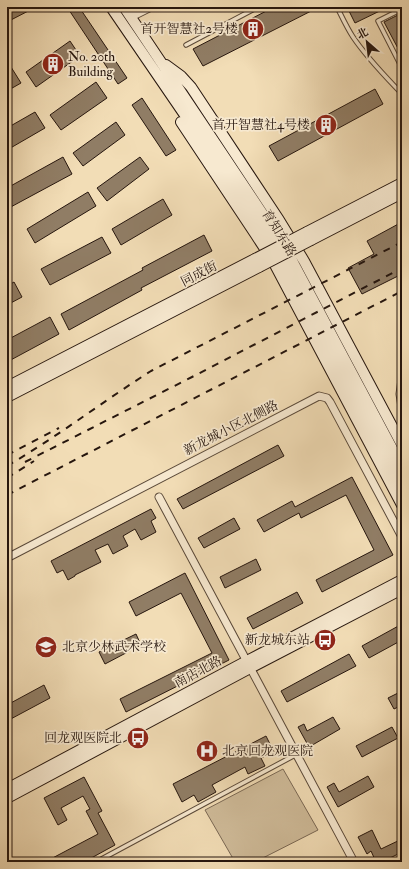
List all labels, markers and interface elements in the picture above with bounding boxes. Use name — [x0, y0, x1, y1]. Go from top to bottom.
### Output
building icon: 首开智慧社2号楼 — [240, 16, 266, 42]
place label: 首开智慧社2号楼 — [140, 21, 238, 37]
north arrow — [347, 22, 387, 62]
text: 北 — [355, 25, 370, 42]
place label: No. 20th Building — [68, 49, 115, 80]
building icon: No. 20th Building — [40, 51, 66, 77]
building icon: 首开智慧社4号楼 — [313, 112, 339, 138]
place label: 首开智慧社4号楼 — [212, 117, 310, 133]
street label: 育知东路 — [258, 207, 300, 259]
street label: 同成街 — [178, 258, 220, 290]
street label: 新龙城小区北侧路 — [181, 397, 281, 459]
bus stop icon: 新龙城东站 — [312, 627, 338, 653]
place label: 新龙城东站 — [245, 632, 310, 648]
school or university icon: 北京少林武术学校 — [33, 634, 59, 660]
place label: 北京少林武术学校 — [62, 639, 166, 655]
street label: 南店北路 — [171, 653, 225, 691]
bus stop icon: 回龙观医院北 — [125, 725, 151, 751]
place label: 回龙观医院北 — [44, 730, 122, 746]
hospital icon: 北京回龙观医院 — [194, 738, 220, 764]
place label: 北京回龙观医院 — [222, 743, 313, 759]

